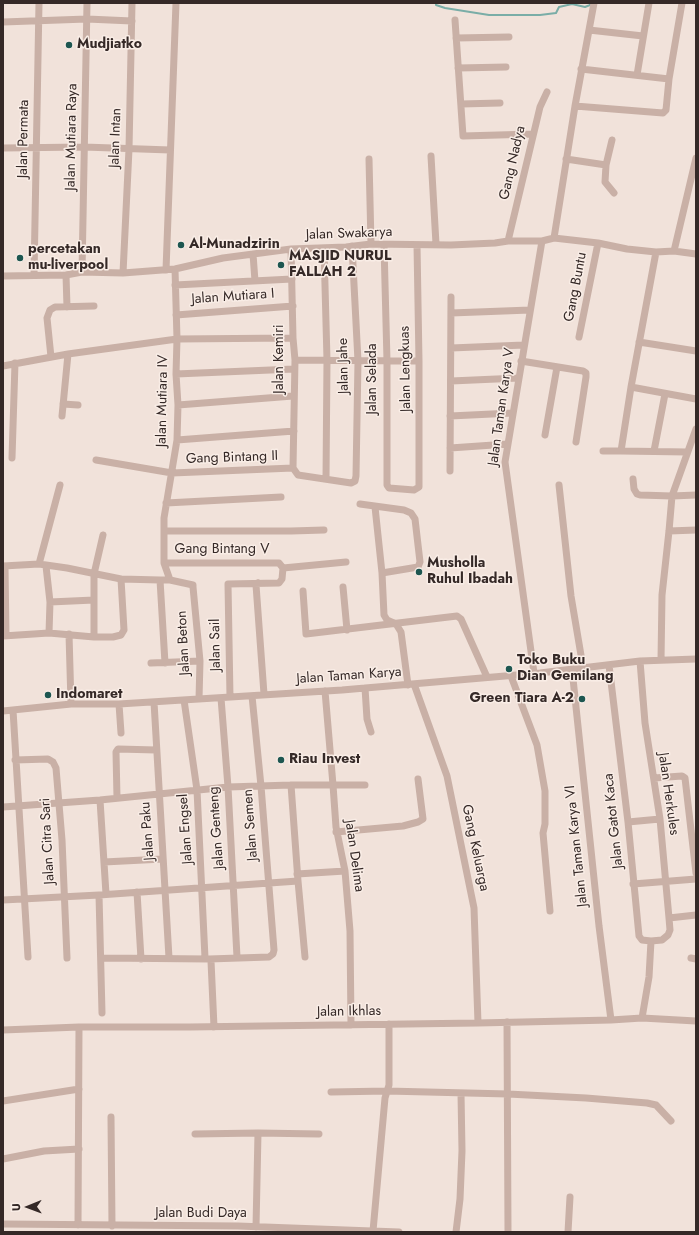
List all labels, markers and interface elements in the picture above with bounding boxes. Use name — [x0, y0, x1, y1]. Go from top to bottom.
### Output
place label: Mudjiatko — [77, 37, 142, 53]
marker: Mudjiatko — [64, 40, 74, 50]
street label: Jalan Mutiara Raya — [63, 83, 81, 191]
street label: Jalan Permata — [15, 100, 33, 178]
street label: Jalan Intan — [107, 108, 125, 168]
street label: Gang Nadya — [496, 124, 530, 202]
street label: Jalan Swakarya — [305, 224, 393, 244]
place label: Al-Munadzirin — [189, 237, 280, 253]
marker: Al-Munadzirin — [176, 240, 186, 250]
place label: percetakan mu-liverpool — [28, 242, 108, 274]
place label: MASJID NURUL FALLAH 2 — [289, 249, 391, 282]
street label: Gang Buntu — [561, 251, 591, 323]
marker: percetakan mu-liverpool — [15, 253, 25, 263]
marker: MASJID NURUL FALLAH 2 — [276, 260, 286, 270]
street label: Jalan Mutiara I — [191, 286, 275, 308]
street label: Jalan Kemiri — [272, 324, 288, 394]
street label: Jalan Lengkuas — [397, 326, 415, 412]
street label: Jalan Jahe — [335, 338, 353, 394]
street label: Jalan Selada — [365, 343, 381, 415]
street label: Jalan Taman Karya V — [485, 347, 519, 467]
street label: Jalan Mutiara IV — [154, 355, 172, 447]
street label: Gang Bintang II — [186, 448, 278, 468]
street label: Gang Bintang V — [175, 542, 269, 558]
place label: Musholla Ruhul Ibadah — [427, 556, 513, 588]
marker: Musholla Ruhul Ibadah — [414, 567, 424, 577]
street label: Jalan Beton — [174, 610, 194, 676]
street label: Jalan Sail — [207, 618, 225, 672]
place label: Toko Buku Dian Gemilang — [517, 653, 614, 686]
street label: Jalan Taman Karya — [296, 664, 402, 688]
marker: Toko Buku Dian Gemilang — [504, 664, 514, 674]
place label: Indomaret — [56, 687, 122, 703]
marker: Indomaret — [43, 690, 53, 700]
place label: Green Tiara A-2 — [469, 691, 574, 707]
marker: Green Tiara A-2 — [577, 694, 587, 704]
place label: Riau Invest — [289, 752, 360, 768]
street label: Jalan Herkules — [654, 752, 682, 836]
marker: Riau Invest — [276, 755, 286, 765]
street label: Jalan Gatot Kaca — [601, 772, 627, 870]
street label: Jalan Taman Karya VI — [562, 784, 592, 908]
street label: Jalan Genteng — [206, 786, 228, 870]
street label: Jalan Semen — [240, 789, 262, 861]
street label: Jalan Engsel — [175, 793, 197, 865]
street label: Jalan Citra Sari — [37, 797, 59, 885]
street label: Jalan Paku — [138, 801, 158, 861]
street label: Gang Keluarga — [458, 803, 492, 893]
street label: Jalan Delima — [341, 819, 367, 893]
street label: Jalan Ikhlas — [317, 1003, 381, 1021]
north arrow — [8, 1187, 48, 1227]
text: U — [8, 1203, 24, 1211]
street label: Jalan Budi Daya — [155, 1206, 247, 1222]

